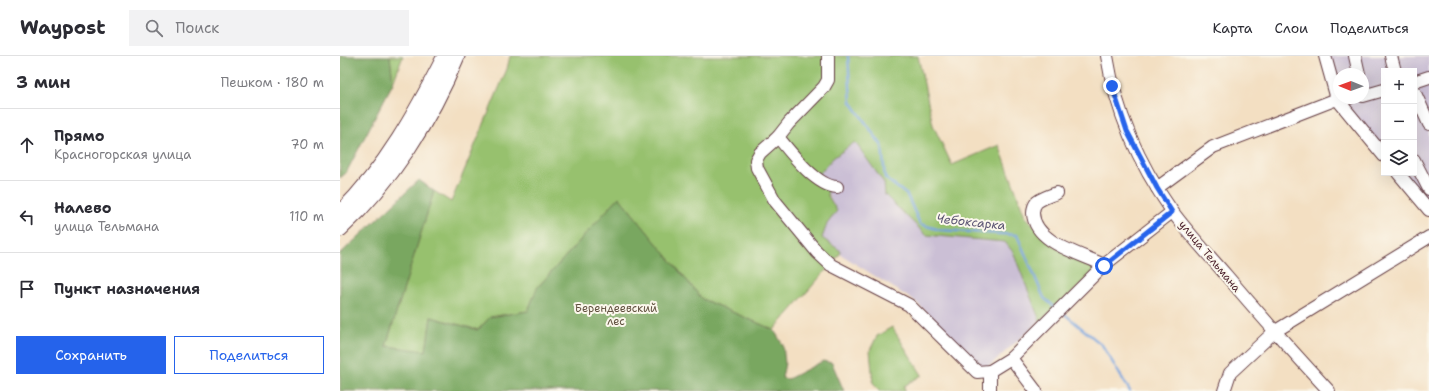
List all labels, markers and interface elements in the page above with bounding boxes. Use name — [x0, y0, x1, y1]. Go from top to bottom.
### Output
search box — [129, 10, 409, 46]
text: Waypost — [20, 15, 105, 40]
icon: search — [143, 17, 165, 39]
text: Поиск — [175, 18, 219, 38]
text: Карта — [1212, 19, 1253, 37]
text: Слои — [1275, 19, 1308, 37]
text: Поделиться — [1330, 19, 1409, 37]
north arrow — [1333, 68, 1369, 104]
map controls — [1381, 68, 1417, 176]
button: + — [1381, 68, 1417, 104]
text: 3 мин — [16, 71, 71, 93]
text: Пешком · 180 m — [221, 74, 324, 91]
route end — [1103, 77, 1121, 95]
button: − — [1381, 104, 1417, 140]
text: Прямо — [54, 126, 104, 146]
icon: ahead — [16, 134, 38, 156]
text: 70 m — [290, 136, 324, 153]
button: layers — [1381, 140, 1417, 176]
text: Красногорская улица — [54, 146, 191, 163]
text: Налево — [54, 198, 112, 218]
icon: left — [16, 206, 38, 228]
text: 110 m — [289, 208, 324, 225]
water label: Чебоксарка — [936, 210, 1006, 234]
street label: улица Тельмана — [1175, 217, 1244, 295]
text: улица Тельмана — [54, 218, 159, 235]
route start — [1095, 257, 1113, 275]
icon: arrive — [16, 278, 38, 300]
text: Пункт назначения — [54, 279, 200, 299]
park label: Берендеевский лес — [575, 301, 657, 329]
button: Сохранить — [16, 336, 166, 374]
button: Поделиться — [174, 336, 324, 374]

